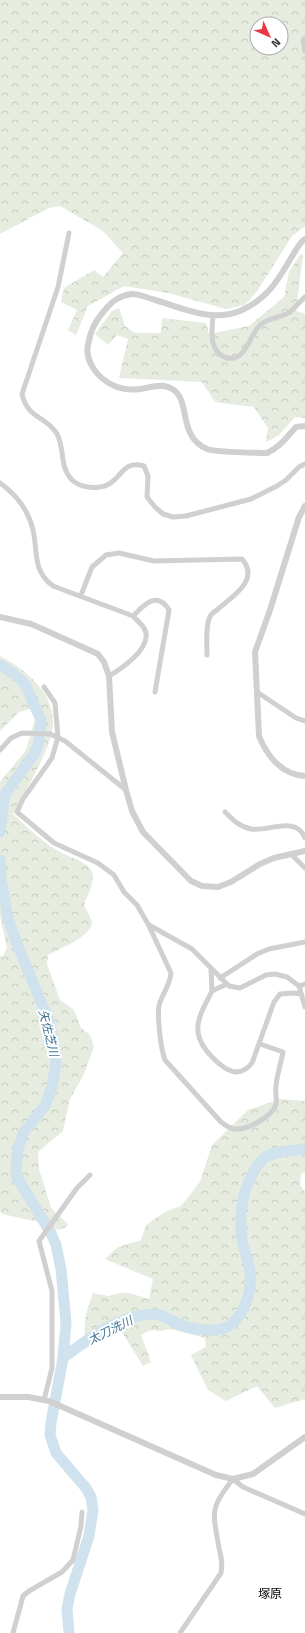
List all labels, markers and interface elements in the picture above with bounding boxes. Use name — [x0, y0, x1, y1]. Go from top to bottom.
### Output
north arrow — [249, 16, 289, 56]
text: N — [268, 35, 284, 51]
water label: 矢佐芝川 — [34, 1007, 65, 1061]
water label: 太刀洗川 — [84, 1310, 138, 1349]
district label: 塚原 — [258, 1584, 282, 1603]

